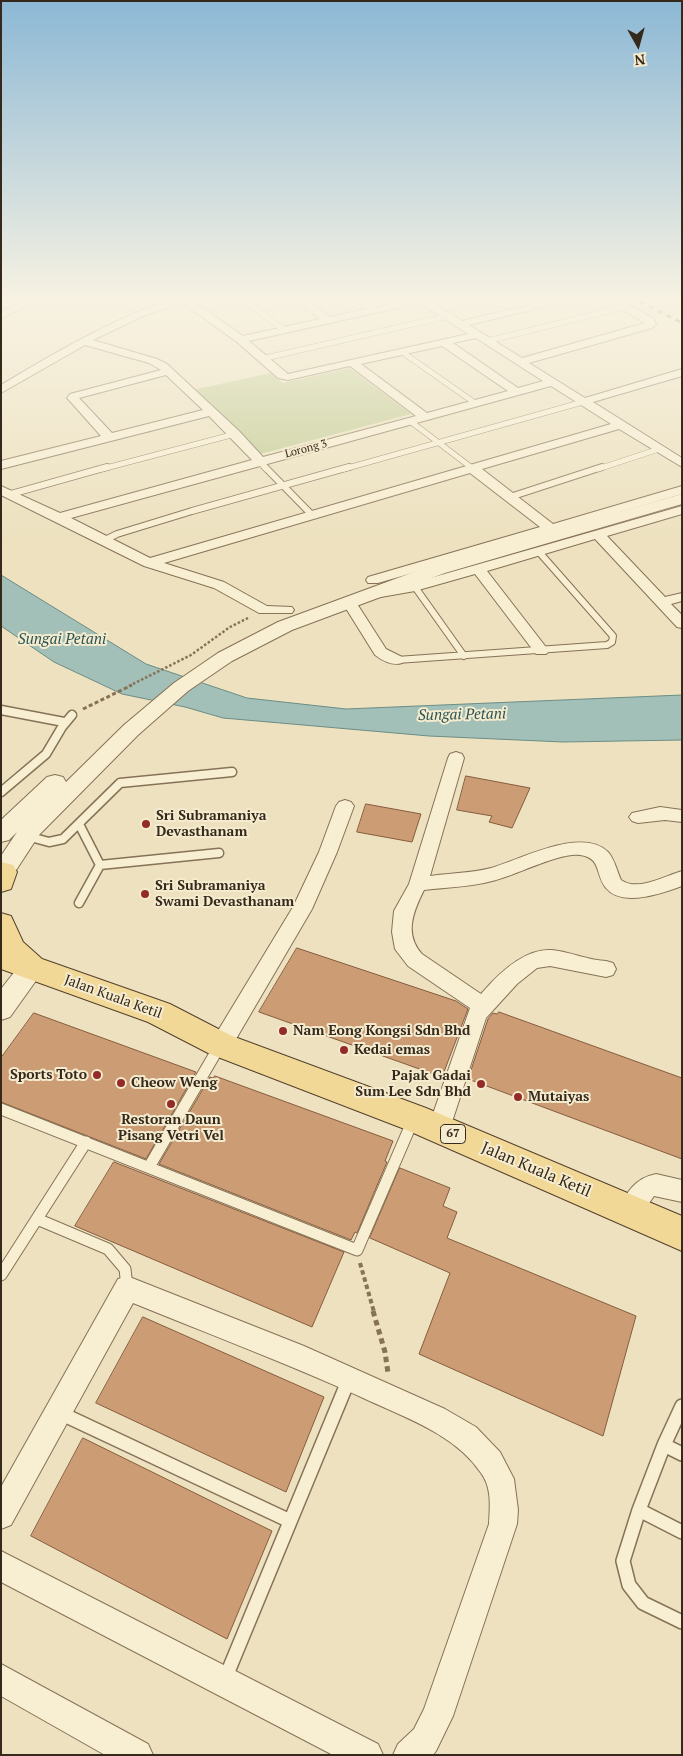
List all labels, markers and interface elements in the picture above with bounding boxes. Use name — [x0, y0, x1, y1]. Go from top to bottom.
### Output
north arrow — [613, 20, 663, 70]
text: N — [633, 50, 646, 70]
street label: Lorong 3 — [283, 437, 329, 461]
water label: Sungai Petani — [18, 631, 106, 649]
water label: Sungai Petani — [418, 705, 506, 725]
place label: Sri Subramaniya Devasthanam — [156, 808, 266, 840]
marker: Sri Subramaniya Devasthanam — [140, 818, 152, 830]
place label: Sri Subramaniya Swami Devasthanam — [155, 878, 294, 910]
marker: Sri Subramaniya Swami Devasthanam — [139, 888, 151, 900]
street label: Jalan Kuala Ketil — [62, 972, 164, 1022]
place label: Nam Eong Kongsi Sdn Bhd — [293, 1023, 470, 1039]
marker: Nam Eong Kongsi Sdn Bhd — [277, 1025, 289, 1037]
place label: Kedai emas — [354, 1042, 430, 1058]
marker: Kedai emas — [338, 1044, 350, 1056]
place label: Sports Toto — [10, 1067, 87, 1083]
place label: Pajak Gadai Sum Lee Sdn Bhd — [355, 1068, 471, 1100]
marker: Sports Toto — [91, 1069, 103, 1081]
place label: Cheow Weng — [131, 1075, 217, 1091]
marker: Cheow Weng — [115, 1077, 127, 1089]
marker: Pajak Gadai Sum Lee Sdn Bhd — [475, 1078, 487, 1090]
place label: Mutaiyas — [528, 1089, 589, 1105]
marker: Mutaiyas — [512, 1091, 524, 1103]
marker: Restoran Daun Pisang Vetri Vel — [165, 1098, 177, 1110]
place label: Restoran Daun Pisang Vetri Vel — [118, 1112, 224, 1144]
road number: 67 — [440, 1124, 466, 1144]
street label: Jalan Kuala Ketil — [478, 1138, 594, 1202]

